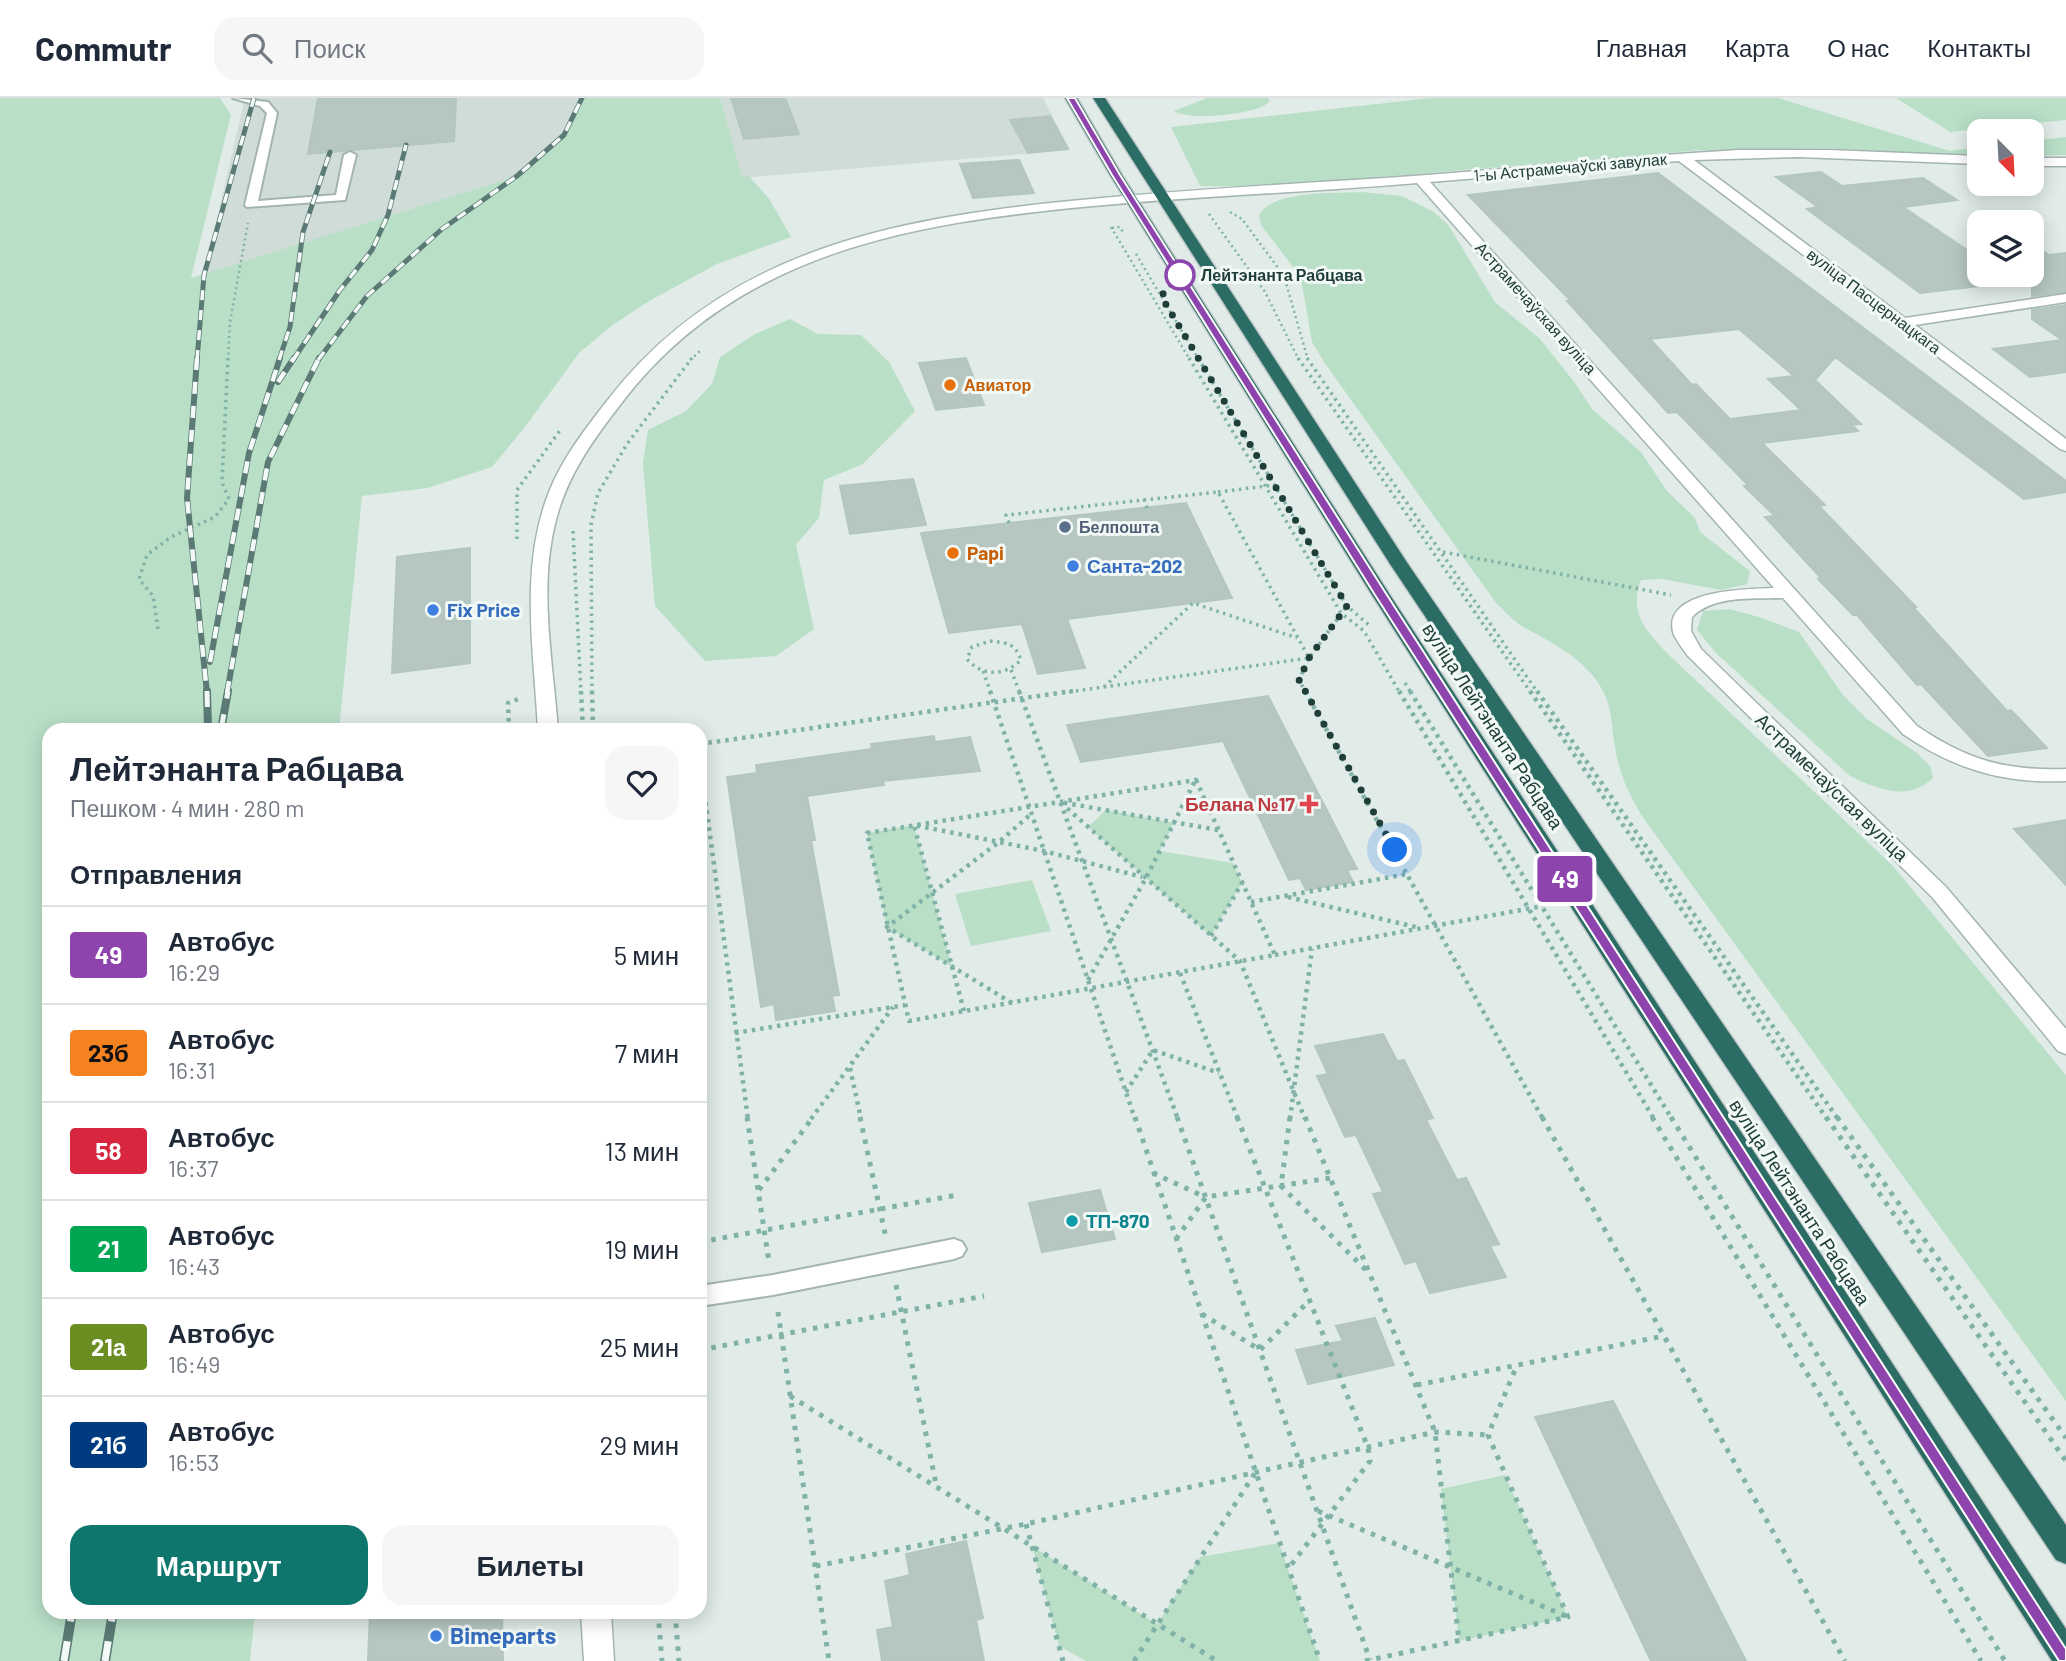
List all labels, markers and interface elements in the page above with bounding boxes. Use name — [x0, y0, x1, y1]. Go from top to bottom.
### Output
search box — [214, 17, 704, 80]
text: Commutr — [35, 28, 172, 68]
icon: search — [238, 29, 276, 67]
text: Поиск — [294, 32, 366, 63]
text: Главная — [1596, 33, 1687, 62]
text: Карта — [1725, 33, 1789, 62]
text: О нас — [1827, 33, 1889, 62]
text: Контакты — [1927, 33, 2031, 62]
north arrow — [1967, 119, 2044, 196]
map controls — [1967, 119, 2044, 287]
street label: 1-ы Астрамечаўскі завулак — [1472, 148, 1668, 184]
button: layers — [1967, 210, 2044, 287]
street label: Астрамечаўская вуліца — [1472, 238, 1601, 378]
street label: вуліца Пасцернацкага — [1804, 244, 1945, 357]
marker: Лейтэнанта Рабцава — [1165, 260, 1195, 290]
place label: Лейтэнанта Рабцава — [1201, 265, 1363, 284]
place label: Авиатор — [964, 375, 1032, 394]
marker: Авиатор — [942, 377, 958, 393]
place label: Белпошта — [1079, 517, 1159, 536]
marker: Белпошта — [1057, 519, 1073, 535]
place label: Papi — [967, 541, 1004, 564]
marker: Papi — [945, 545, 961, 561]
place label: Санта-202 — [1087, 554, 1183, 577]
marker: Санта-202 — [1065, 558, 1081, 574]
place label: Fix Price — [447, 598, 520, 621]
marker: Fix Price — [425, 602, 441, 618]
street label: вуліца Лейтэнанта Рабцава — [1418, 618, 1569, 833]
street label: Астрамечаўская вуліца — [1751, 708, 1914, 866]
button: heart — [605, 746, 679, 820]
text: Лейтэнанта Рабцава — [70, 748, 403, 788]
place label: Белана №17 — [1185, 792, 1296, 815]
text: Пешком · 4 мин · 280 m — [70, 794, 304, 822]
marker: Белана №17 — [1301, 796, 1317, 812]
your location — [1377, 832, 1412, 867]
line badge: 49 — [1534, 856, 1596, 902]
text: Отправления — [70, 858, 242, 889]
text: 49 — [1551, 864, 1579, 893]
text: Автобус — [168, 925, 275, 956]
text: 5 мин — [614, 939, 679, 970]
text: 49 — [95, 940, 122, 969]
text: 16:29 — [168, 958, 220, 986]
text: Автобус — [168, 1023, 275, 1054]
text: 7 мин — [615, 1037, 679, 1068]
text: 23б — [88, 1038, 129, 1067]
text: 16:31 — [168, 1056, 215, 1084]
street label: вуліца Лейтэнанта Рабцава — [1725, 1094, 1876, 1309]
text: Автобус — [168, 1121, 275, 1152]
text: 13 мин — [605, 1135, 679, 1166]
text: 58 — [96, 1136, 121, 1165]
text: 16:37 — [168, 1154, 218, 1182]
place label: ТП-870 — [1086, 1209, 1150, 1232]
marker: ТП-870 — [1064, 1213, 1080, 1229]
text: Автобус — [168, 1219, 275, 1250]
text: 19 мин — [604, 1233, 679, 1264]
text: 21 — [98, 1234, 119, 1263]
text: 16:43 — [168, 1252, 220, 1280]
text: Автобус — [168, 1317, 275, 1348]
text: 25 мин — [600, 1331, 679, 1362]
text: 21а — [91, 1332, 126, 1361]
text: 16:49 — [168, 1350, 220, 1378]
text: Автобус — [168, 1415, 275, 1446]
text: 29 мин — [600, 1429, 679, 1460]
text: 21б — [90, 1430, 127, 1459]
text: 16:53 — [168, 1448, 219, 1476]
button: Маршрут — [70, 1525, 368, 1605]
button: Билеты — [382, 1525, 679, 1605]
place label: Bimeparts — [450, 1621, 556, 1649]
marker: Bimeparts — [428, 1628, 444, 1644]

